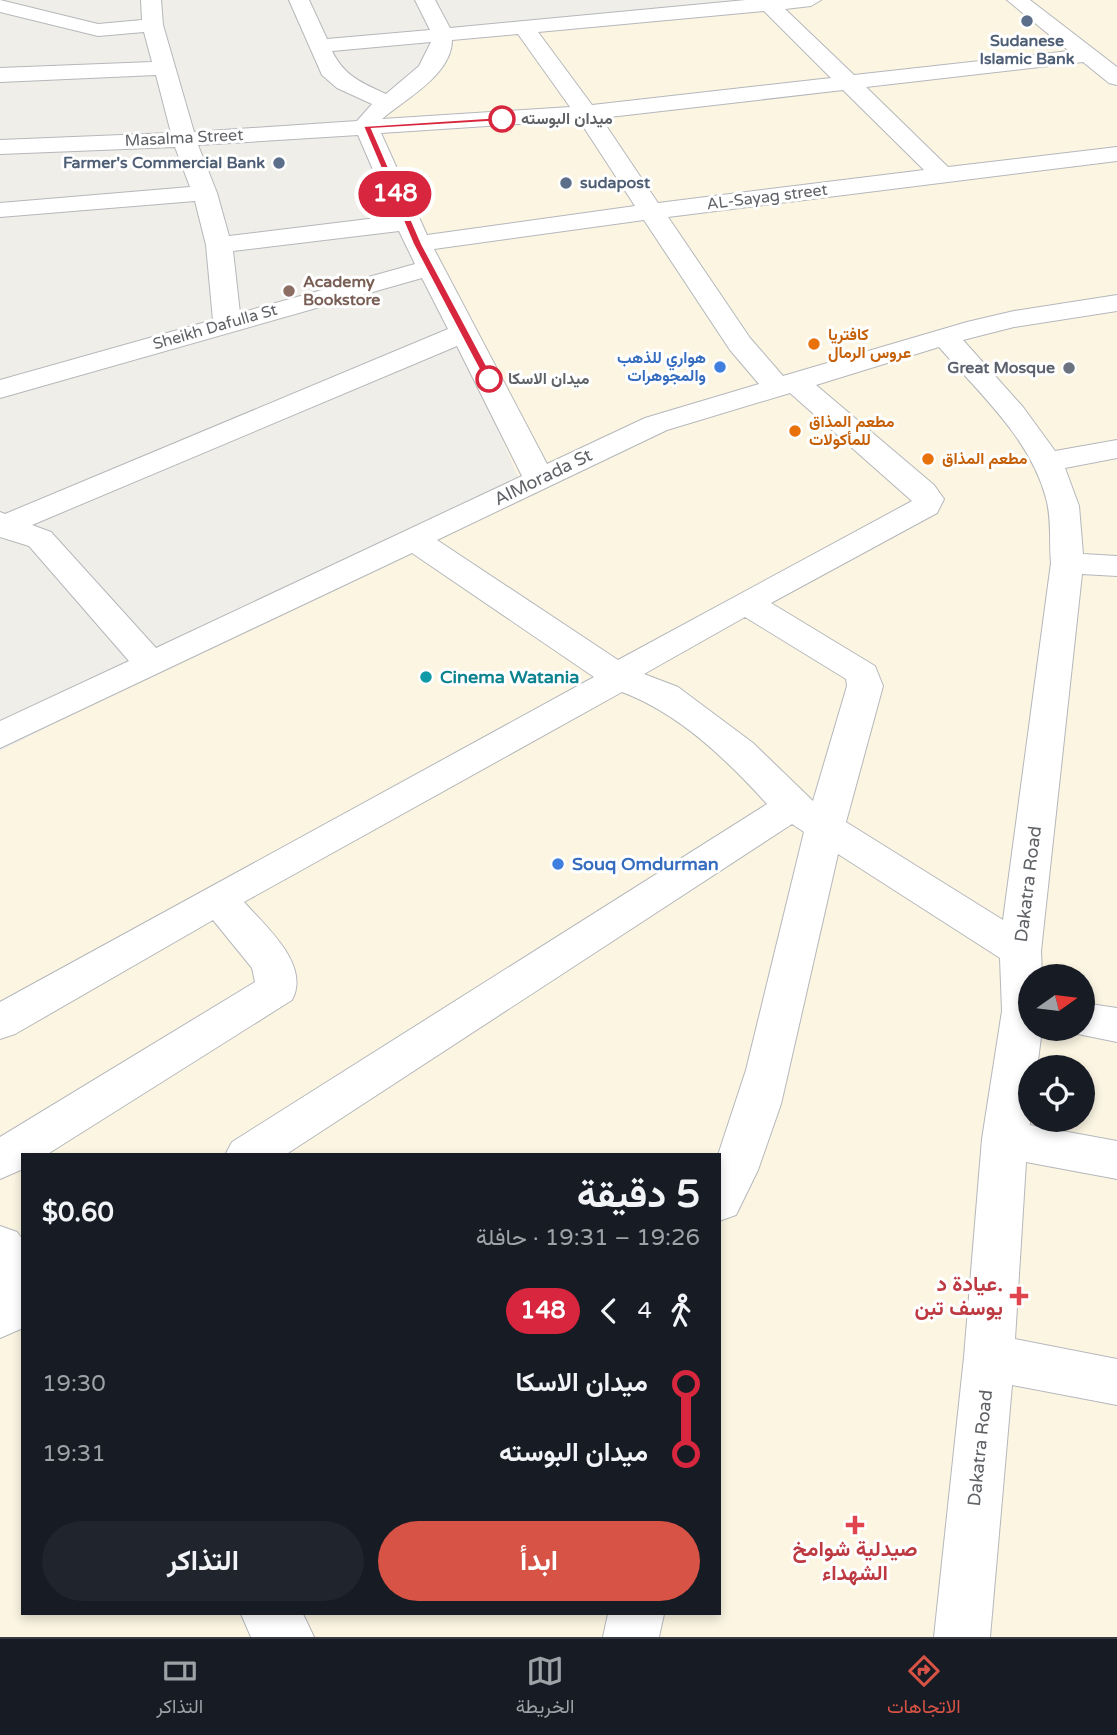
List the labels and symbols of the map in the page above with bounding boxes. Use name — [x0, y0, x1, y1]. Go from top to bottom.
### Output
marker: Sudanese Islamic Bank — [1019, 13, 1035, 29]
place label: Sudanese Islamic Bank — [980, 31, 1075, 69]
marker: ميدان البوسته — [489, 106, 515, 132]
place label: ميدان البوسته — [521, 109, 613, 129]
street label: Masalma Street — [124, 125, 244, 151]
place label: Farmer's Commercial Bank — [63, 153, 265, 173]
marker: Farmer's Commercial Bank — [271, 155, 287, 171]
line badge: 148 — [355, 171, 435, 217]
place label: sudapost — [580, 173, 651, 193]
marker: sudapost — [558, 175, 574, 191]
street label: AL-Sayag street — [705, 180, 829, 214]
place label: Academy Bookstore — [303, 272, 380, 310]
marker: Academy Bookstore — [281, 283, 297, 299]
street label: Sheikh Dafulla St — [151, 300, 279, 354]
place label: كافتريا عروس الرمال — [828, 325, 911, 363]
marker: كافتريا عروس الرمال — [806, 336, 822, 352]
place label: هواري للذهب والمجوهرات — [617, 348, 706, 386]
place label: Great Mosque — [947, 358, 1055, 378]
marker: هواري للذهب والمجوهرات — [712, 359, 728, 375]
marker: Great Mosque — [1061, 360, 1077, 376]
marker: ميدان الاسكا — [476, 366, 502, 392]
place label: ميدان الاسكا — [508, 369, 590, 389]
place label: مطعم المذاق للمأكولات — [809, 412, 895, 450]
marker: مطعم المذاق للمأكولات — [787, 423, 803, 439]
street label: AlMorada St — [490, 444, 596, 510]
place label: مطعم المذاق — [942, 449, 1028, 469]
marker: مطعم المذاق — [920, 451, 936, 467]
place label: Cinema Watania — [440, 666, 579, 688]
marker: Cinema Watania — [418, 669, 434, 685]
street label: Dakatra Road — [1010, 825, 1046, 943]
place label: Souq Omdurman — [572, 853, 719, 875]
marker: Souq Omdurman — [550, 856, 566, 872]
north arrow — [1018, 964, 1096, 1041]
place label: عيادة د. يوسف تبن — [914, 1272, 1003, 1321]
marker: عيادة د. يوسف تبن — [1009, 1286, 1029, 1306]
street label: Dakatra Road — [963, 1389, 997, 1507]
marker: صيدلية شوامخ الشهداء — [847, 1517, 863, 1533]
place label: صيدلية شوامخ الشهداء — [792, 1537, 918, 1586]

